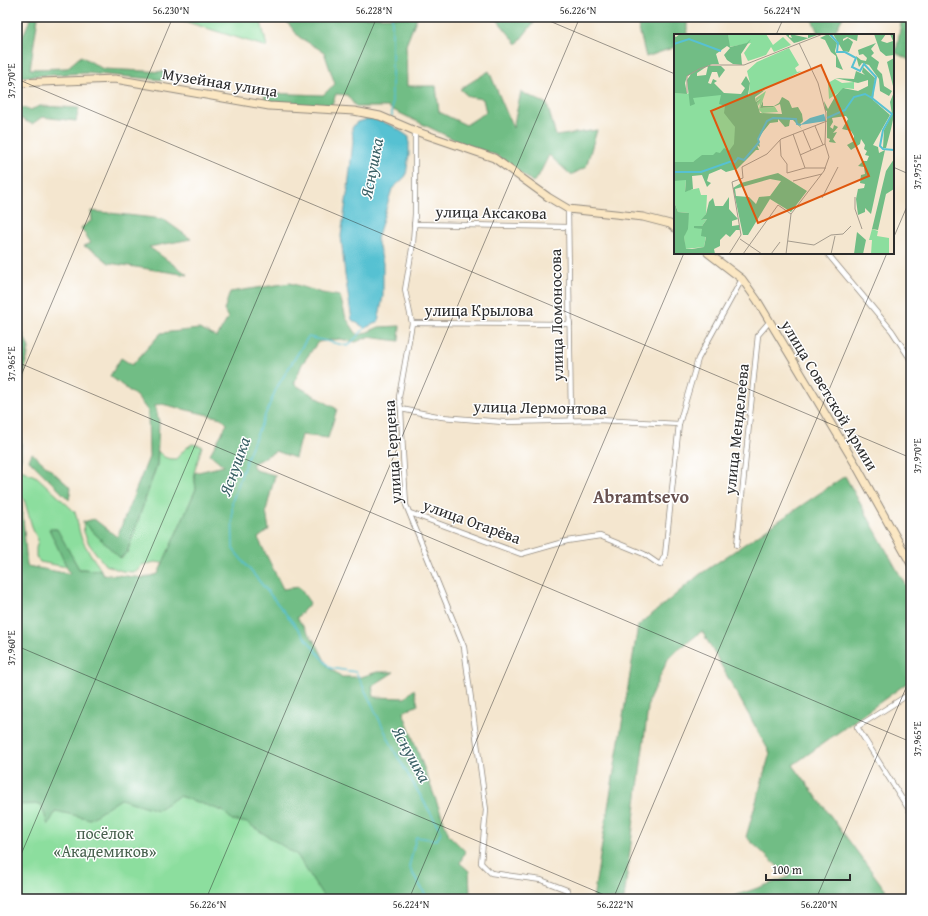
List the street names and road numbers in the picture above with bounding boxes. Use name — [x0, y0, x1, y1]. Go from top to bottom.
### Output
street label: Музейная улица — [161, 61, 280, 103]
street label: улица Аксакова — [434, 199, 547, 225]
street label: улица Ломоносова — [543, 248, 569, 383]
street label: улица Крылова — [424, 298, 534, 322]
street label: улица Советской Армии — [775, 314, 885, 475]
street label: улица Менделеева — [717, 362, 755, 497]
street label: улица Лермонтова — [472, 394, 607, 420]
street label: улица Герцена — [376, 399, 408, 506]
street label: улица Огарёва — [419, 492, 525, 550]

